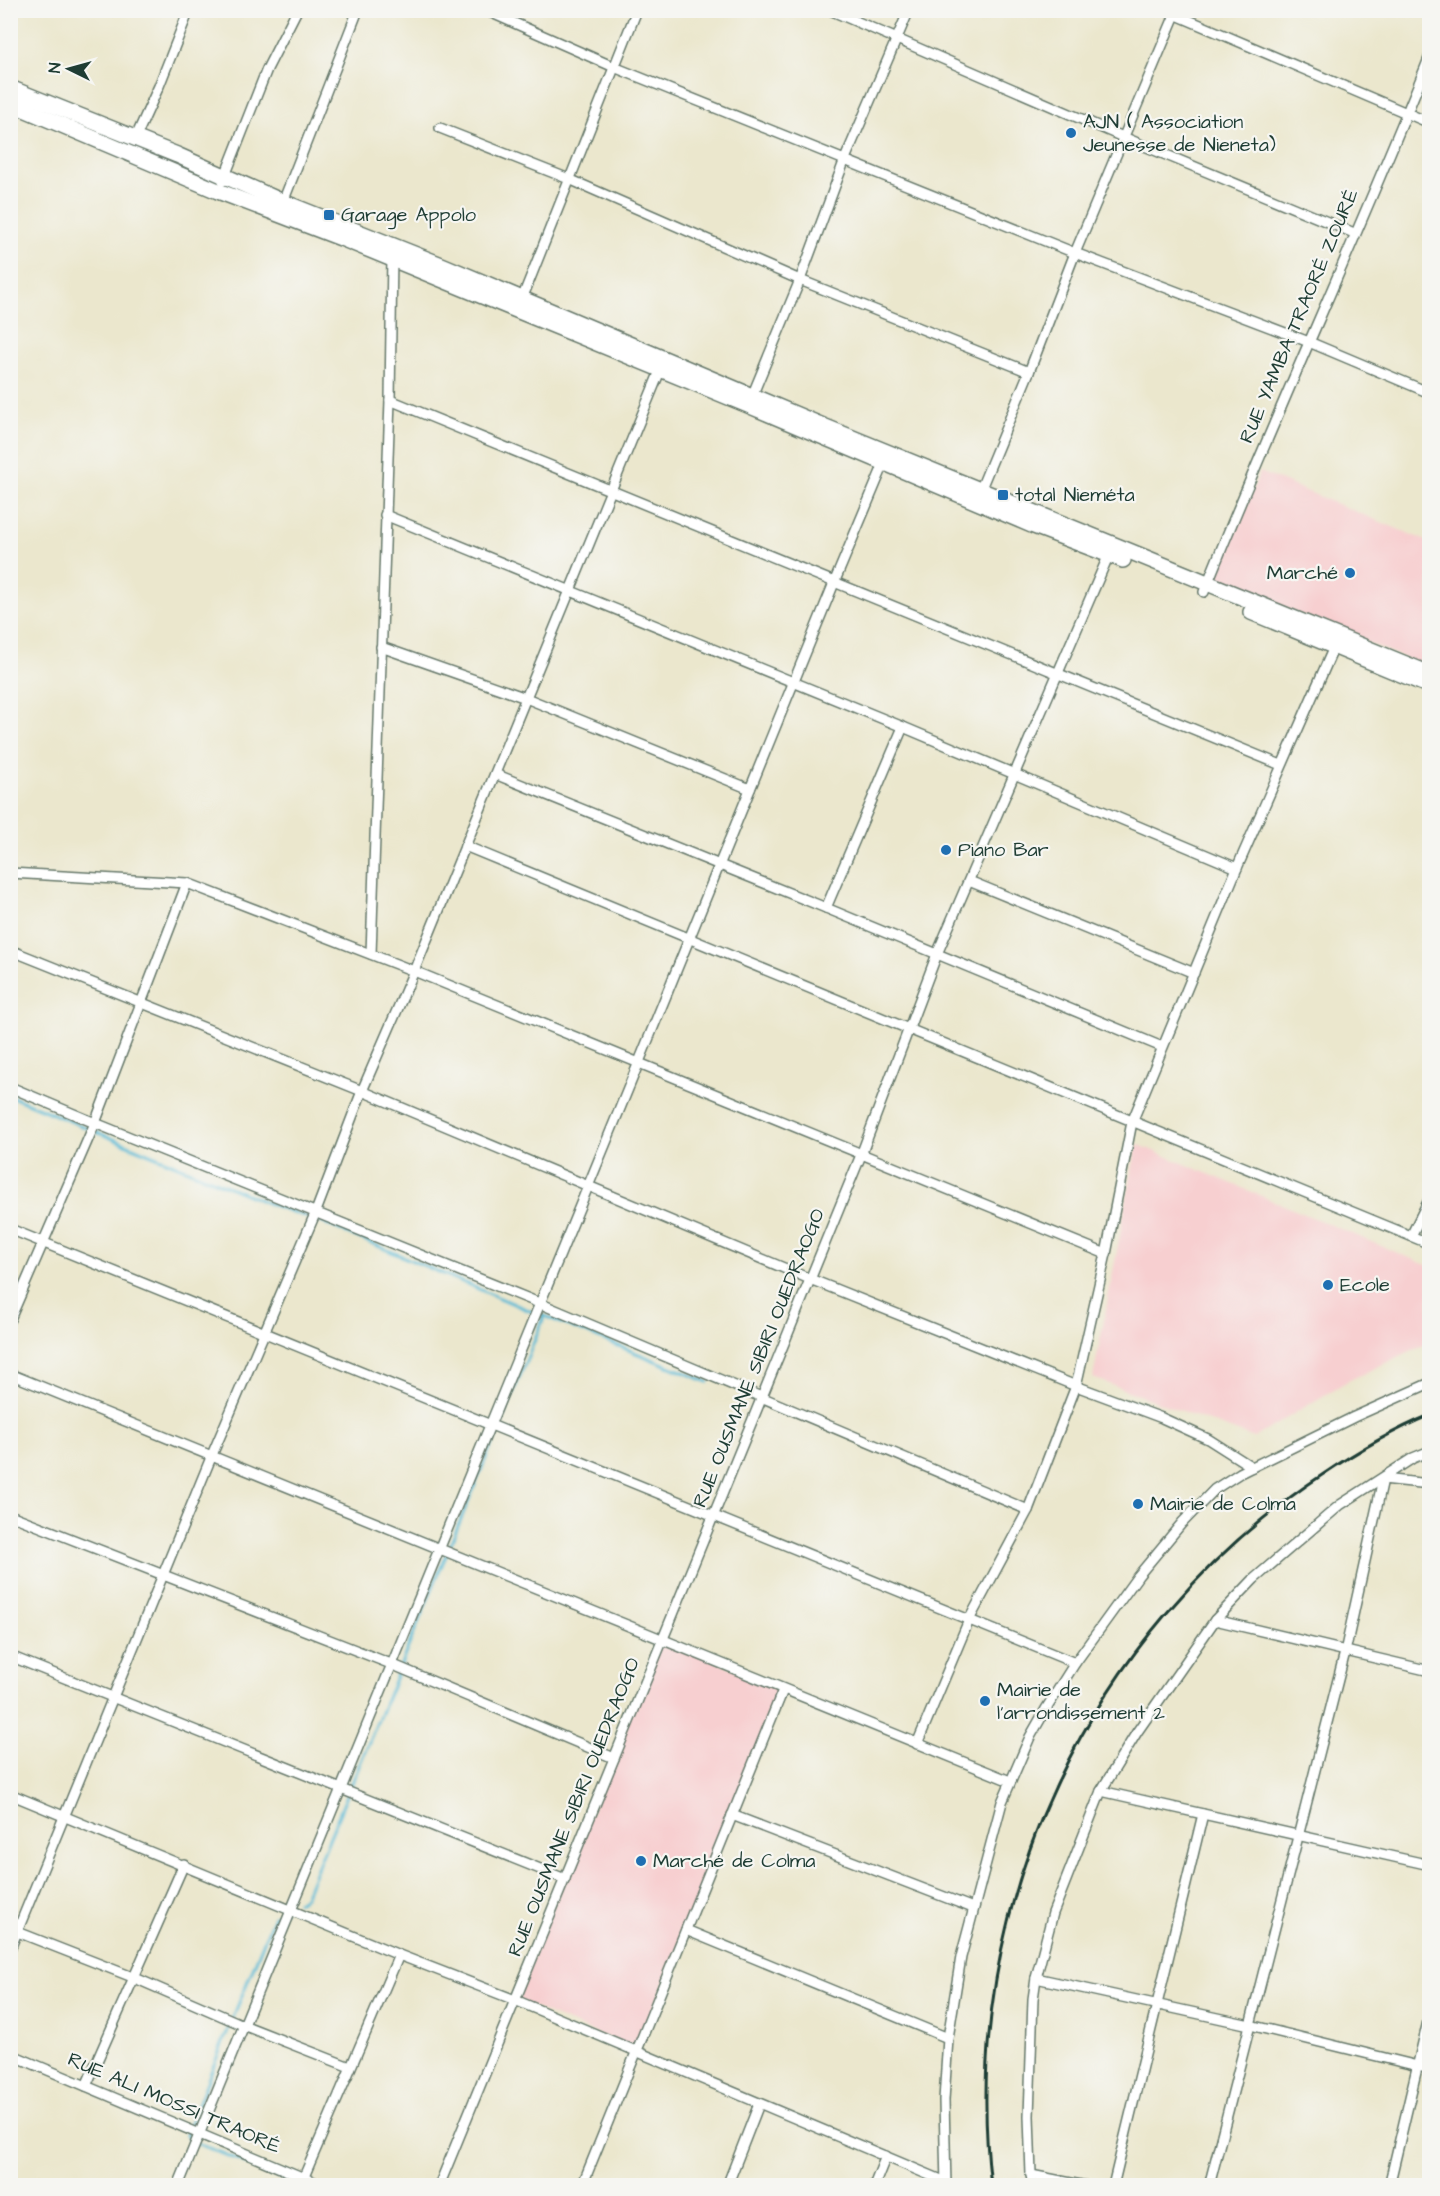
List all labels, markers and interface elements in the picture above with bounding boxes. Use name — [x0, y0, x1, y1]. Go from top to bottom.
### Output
north arrow — [39, 39, 99, 99]
text: N — [44, 62, 66, 74]
place label: AJN ( Association Jeunesse de Nieneta) — [1083, 108, 1276, 159]
marker: AJN ( Association Jeunesse de Nieneta) — [1064, 126, 1078, 140]
street label: RUE YAMBA TRAORÉ ZOURÉ — [1233, 184, 1365, 448]
place label: Garage Appolo — [341, 201, 476, 230]
marker: Garage Appolo — [322, 208, 336, 222]
place label: total Nieméta — [1015, 481, 1135, 509]
marker: total Nieméta — [996, 488, 1010, 502]
place label: Marché — [1267, 559, 1338, 587]
marker: Marché — [1343, 566, 1357, 580]
place label: Piano Bar — [958, 836, 1049, 864]
marker: Piano Bar — [939, 843, 953, 857]
street label: RUE OUSMANE SIBIRI OUEDRAOGO — [686, 1204, 832, 1512]
place label: Ecole — [1340, 1271, 1390, 1299]
marker: Ecole — [1321, 1278, 1335, 1292]
place label: Mairie de Colma — [1150, 1490, 1296, 1518]
marker: Mairie de Colma — [1131, 1497, 1145, 1511]
street label: RUE OUSMANE SIBIRI OUEDRAOGO — [501, 1653, 647, 1961]
place label: Mairie de l'arrondissement 2 — [997, 1676, 1166, 1727]
marker: Mairie de l'arrondissement 2 — [978, 1694, 992, 1708]
place label: Marché de Colma — [653, 1847, 816, 1875]
marker: Marché de Colma — [634, 1854, 648, 1868]
street label: RUE ALI MOSSI TRAORÉ — [63, 2045, 285, 2161]

